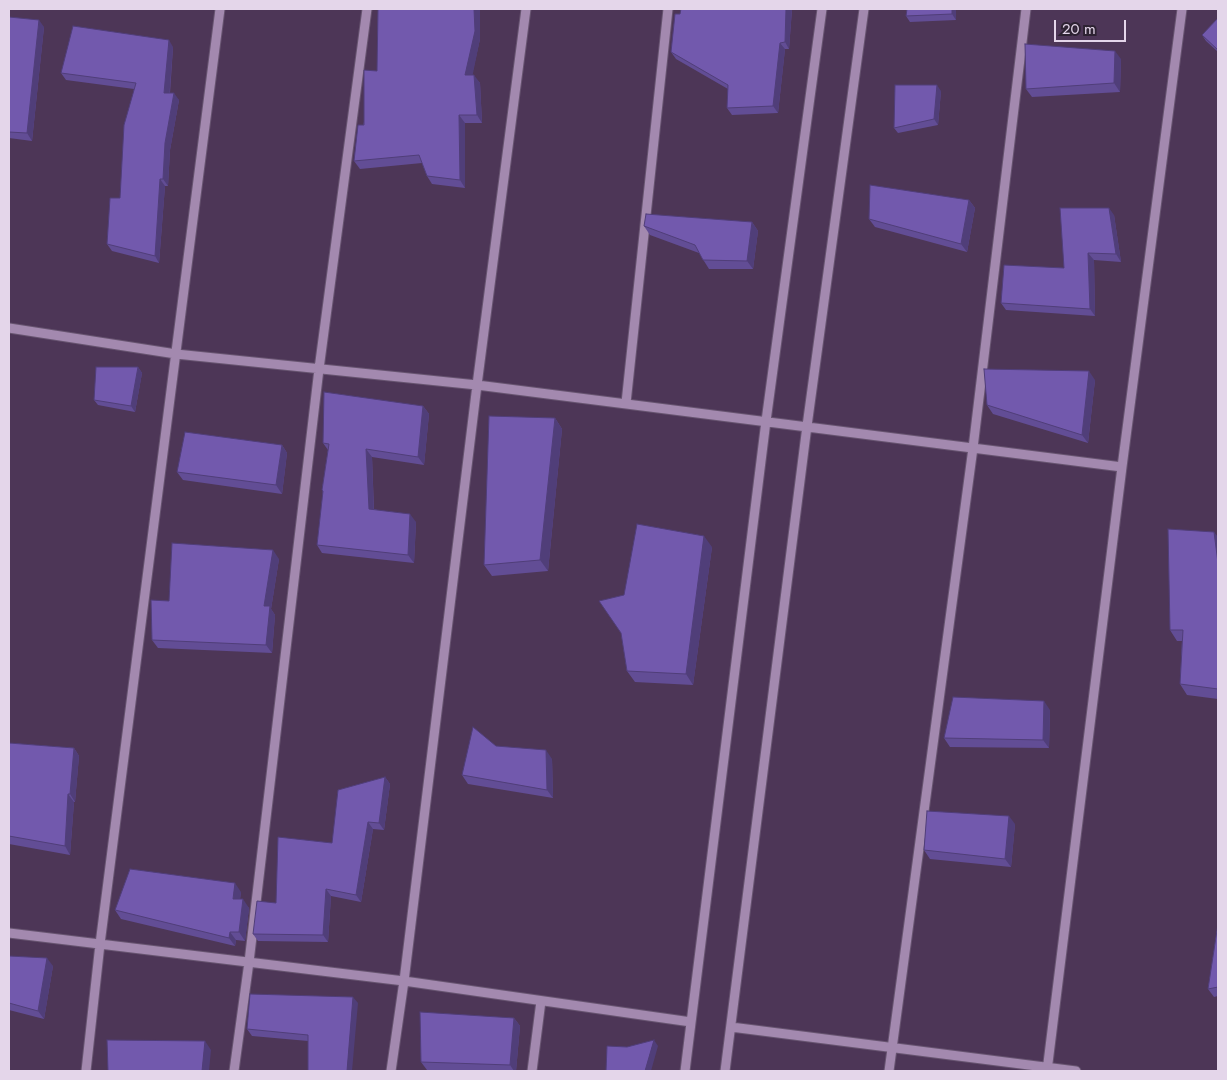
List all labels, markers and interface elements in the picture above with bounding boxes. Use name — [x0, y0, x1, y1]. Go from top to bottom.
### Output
scale bar — [1057, 10, 1130, 42]
text: 20 m — [1062, 18, 1096, 40]

